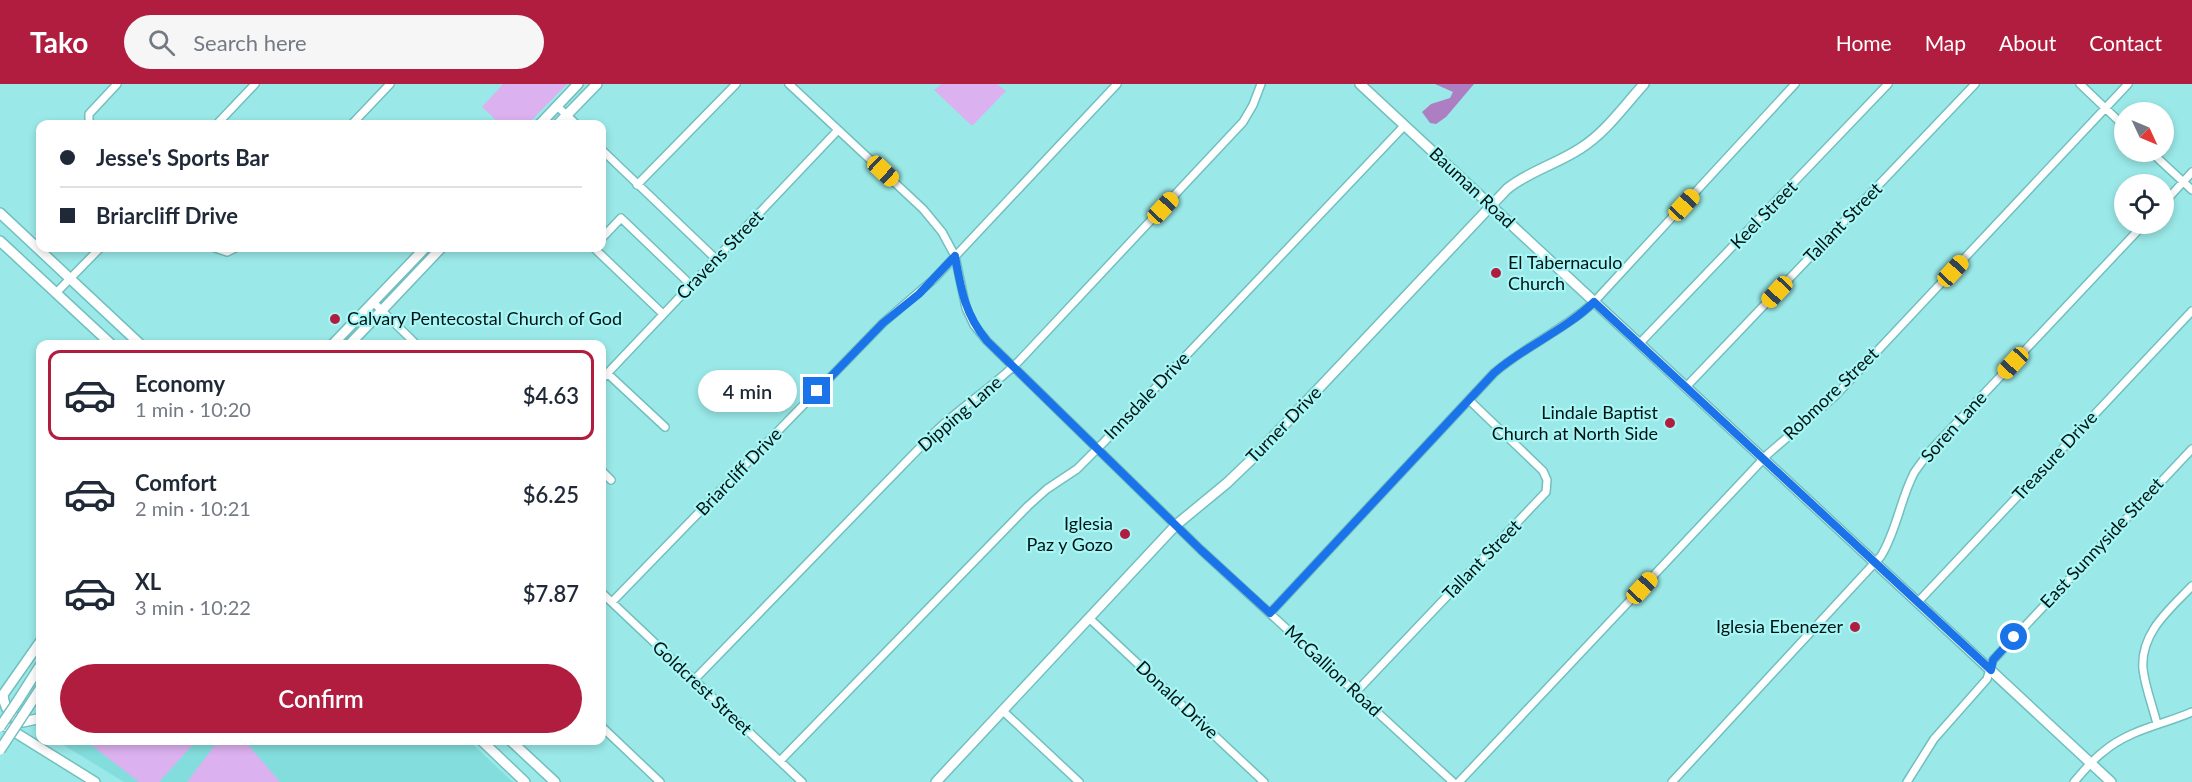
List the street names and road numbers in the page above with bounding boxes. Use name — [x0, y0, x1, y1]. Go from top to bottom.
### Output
street label: Bauman Road — [1425, 142, 1520, 232]
street label: Keel Street — [1725, 175, 1802, 253]
street label: Tallant Street — [1798, 177, 1886, 267]
street label: Cravens Street — [671, 205, 768, 303]
street label: Robmore Street — [1778, 342, 1883, 444]
street label: Innsdale Drive — [1099, 347, 1193, 444]
street label: Dipping Lane — [913, 371, 1006, 456]
street label: Turner Drive — [1241, 381, 1325, 467]
street label: Soren Lane — [1916, 386, 1991, 466]
street label: Treasure Drive — [2007, 406, 2101, 505]
street label: Briarcliff Drive — [691, 423, 786, 520]
street label: East Sunnyside Street — [2035, 472, 2168, 612]
street label: Tallant Street — [1437, 514, 1525, 604]
street label: McGallion Road — [1281, 620, 1387, 721]
street label: Goldcrest Street — [648, 636, 757, 739]
street label: Donald Drive — [1132, 656, 1223, 743]

